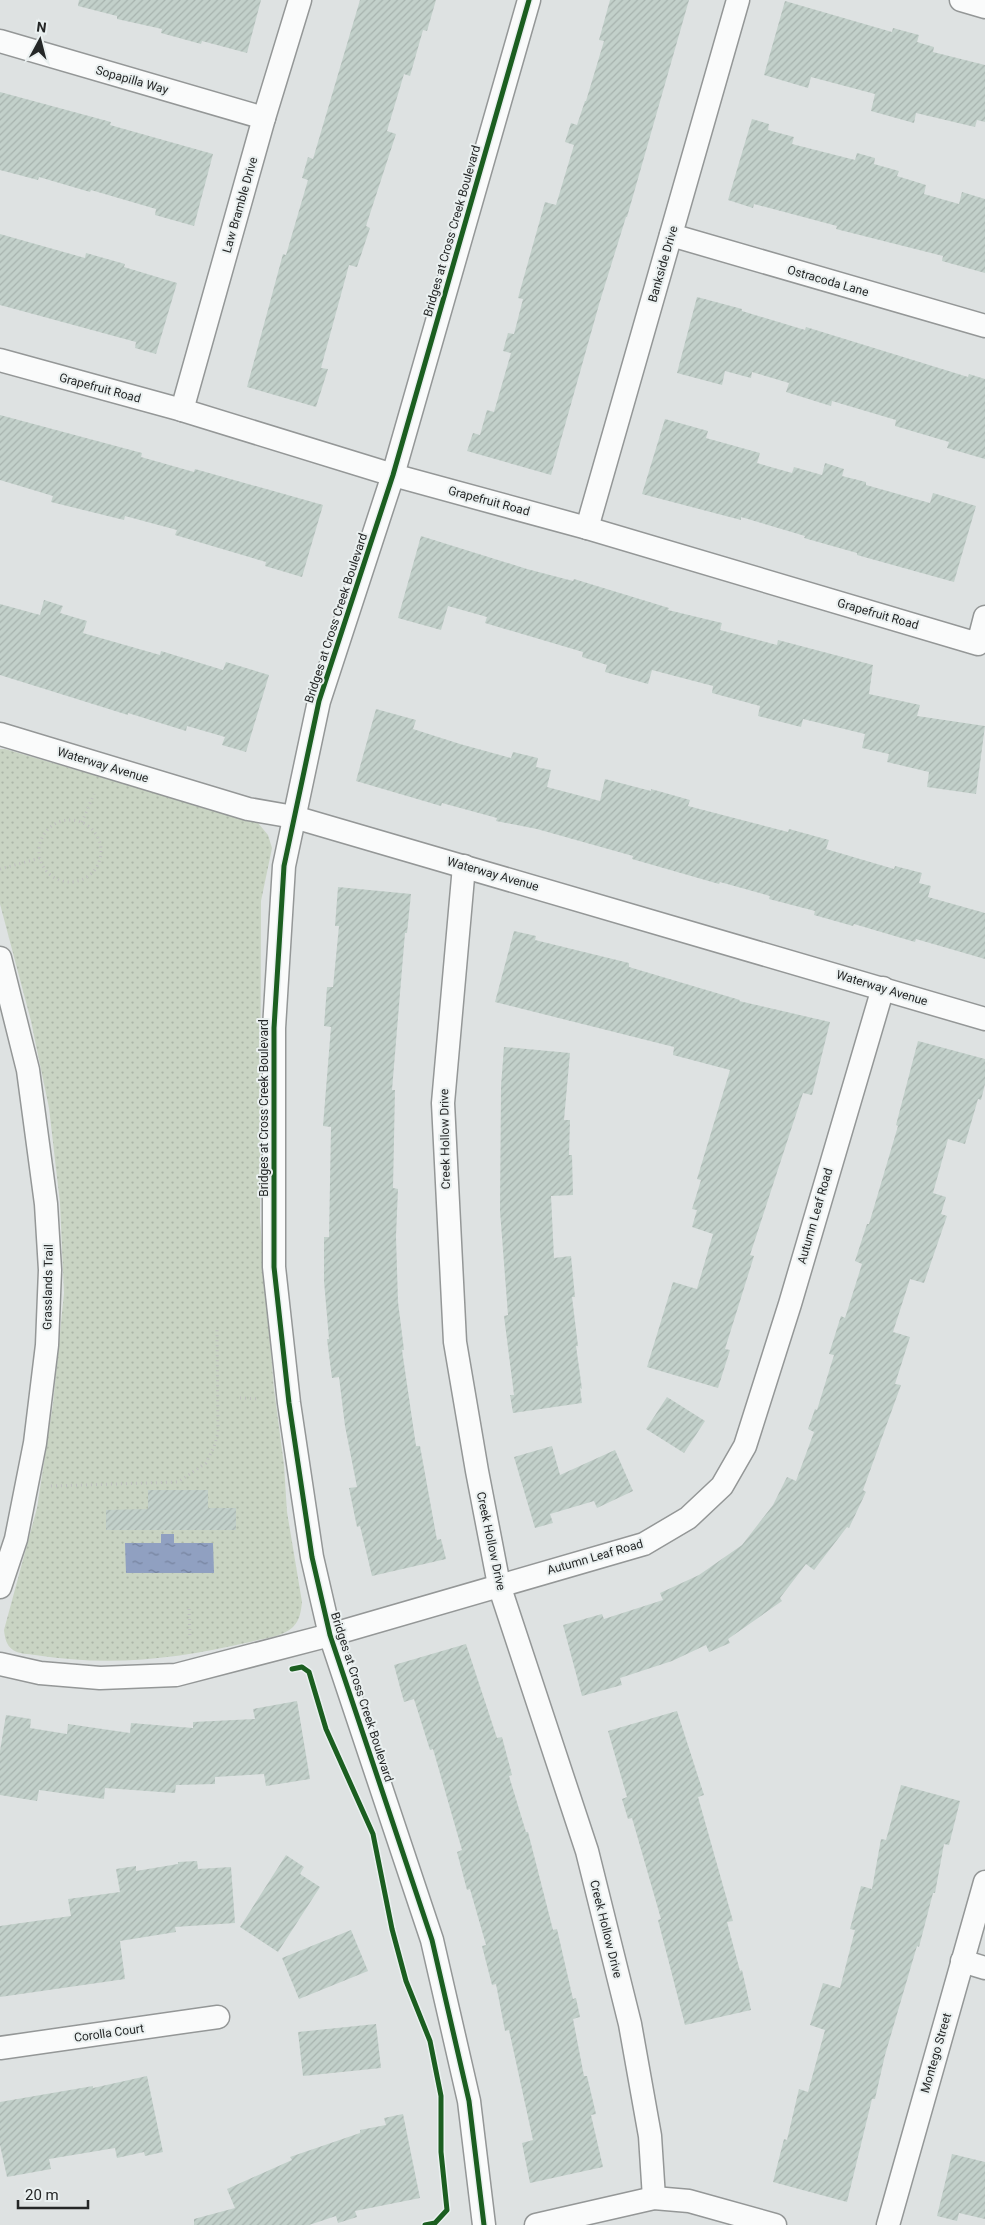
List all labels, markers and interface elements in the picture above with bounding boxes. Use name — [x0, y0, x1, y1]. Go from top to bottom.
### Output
north arrow — [15, 15, 65, 65]
text: N — [36, 19, 47, 36]
street label: Sopapilla Way — [94, 63, 170, 97]
street label: Bridges at Cross Creek Boulevard — [421, 144, 483, 318]
street label: Law Bramble Drive — [220, 155, 260, 255]
street label: Bankside Drive — [645, 224, 681, 304]
street label: Ostracoda Lane — [786, 263, 870, 299]
street label: Grapefruit Road — [58, 370, 142, 406]
street label: Grapefruit Road — [447, 483, 531, 519]
street label: Bridges at Cross Creek Boulevard — [302, 531, 370, 705]
street label: Grapefruit Road — [836, 596, 920, 632]
street label: Waterway Avenue — [56, 744, 150, 786]
street label: Waterway Avenue — [446, 854, 540, 894]
street label: Waterway Avenue — [835, 967, 929, 1009]
street label: Bridges at Cross Creek Boulevard — [257, 1019, 271, 1197]
street label: Creek Hollow Drive — [437, 1089, 453, 1189]
street label: Autumn Leaf Road — [795, 1166, 835, 1266]
street label: Grasslands Trail — [40, 1244, 56, 1330]
street label: Creek Hollow Drive — [474, 1490, 508, 1592]
street label: Autumn Leaf Road — [545, 1537, 645, 1577]
street label: Bridges at Cross Creek Boulevard — [328, 1610, 396, 1784]
street label: Creek Hollow Drive — [587, 1879, 625, 1979]
street label: Montego Street — [918, 2011, 954, 2095]
street label: Corolla Court — [73, 2021, 145, 2045]
scale bar — [18, 2178, 88, 2210]
text: 20 m — [25, 2186, 59, 2204]

